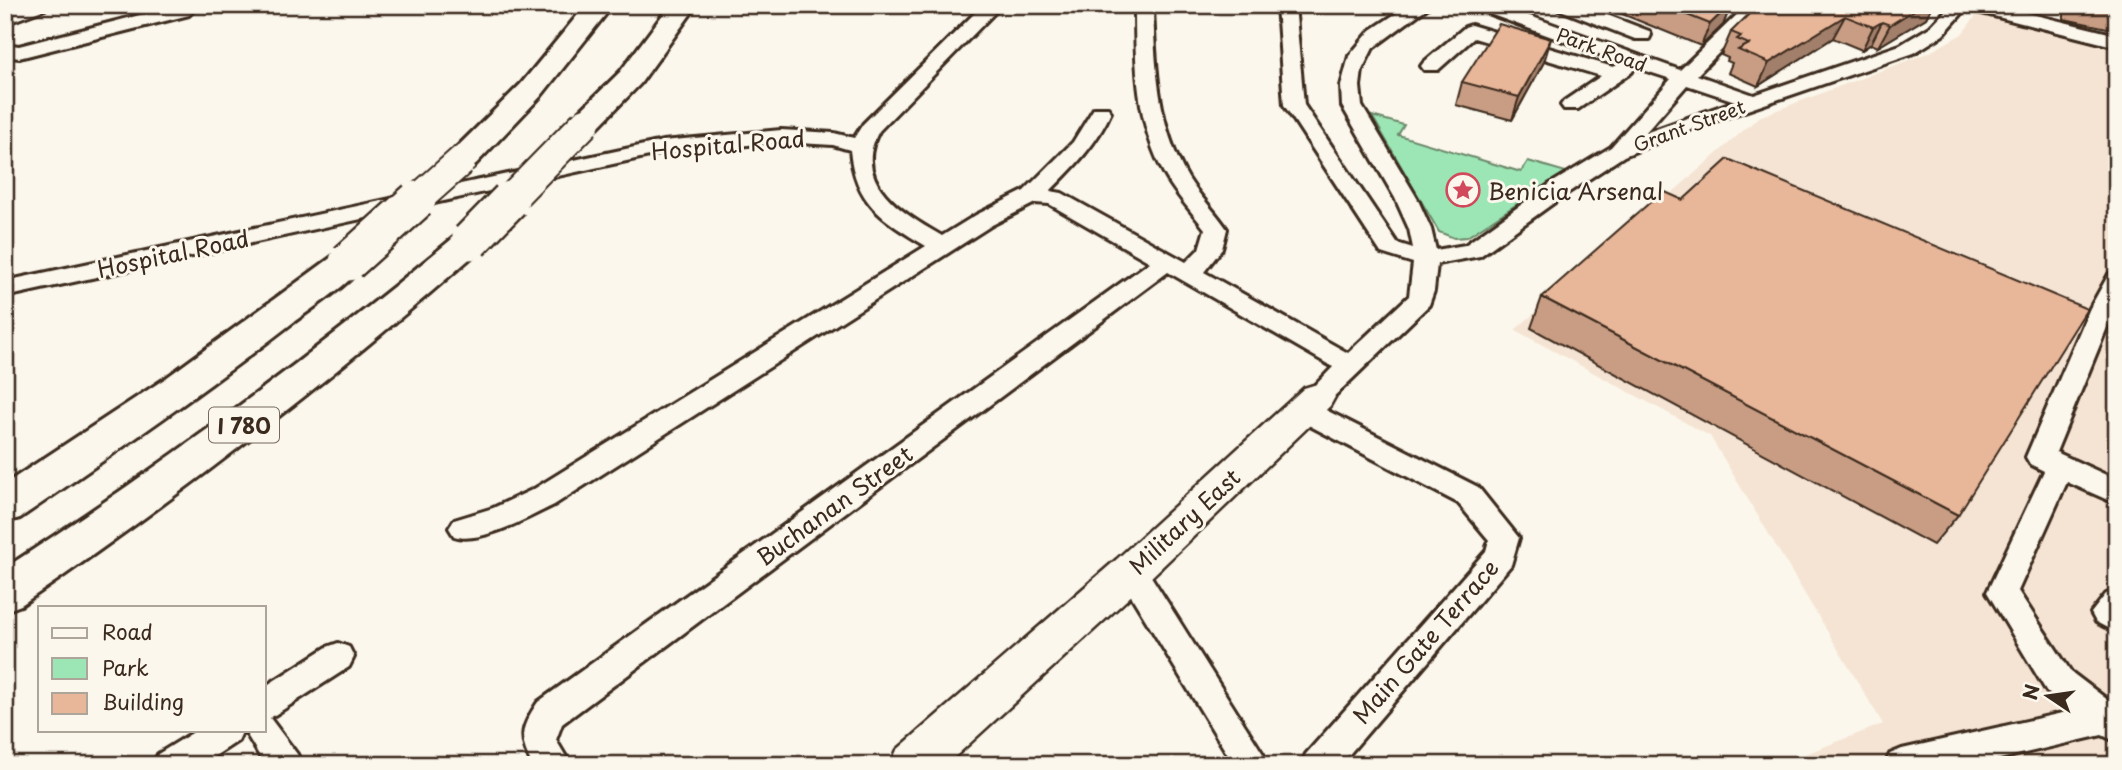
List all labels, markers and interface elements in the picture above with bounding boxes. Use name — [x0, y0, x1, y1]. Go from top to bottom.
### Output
street label: Park Road — [1553, 20, 1651, 78]
street label: Grant Street — [1629, 92, 1749, 158]
street label: Hospital Road — [650, 120, 806, 168]
place icon: Benicia Arsenal — [1444, 171, 1482, 209]
place label: Benicia Arsenal — [1488, 173, 1663, 208]
street label: Hospital Road — [94, 220, 252, 286]
road number: I 780 — [209, 408, 279, 442]
street label: Buchanan Street — [749, 436, 919, 574]
street label: Military East — [1120, 460, 1248, 582]
street label: Main Gate Terrace — [1344, 551, 1506, 731]
legend — [38, 606, 266, 732]
text: Road — [102, 615, 153, 647]
text: Park — [102, 651, 149, 683]
north arrow — [2014, 662, 2084, 732]
text: N — [2015, 681, 2046, 702]
text: Building — [102, 685, 184, 717]

